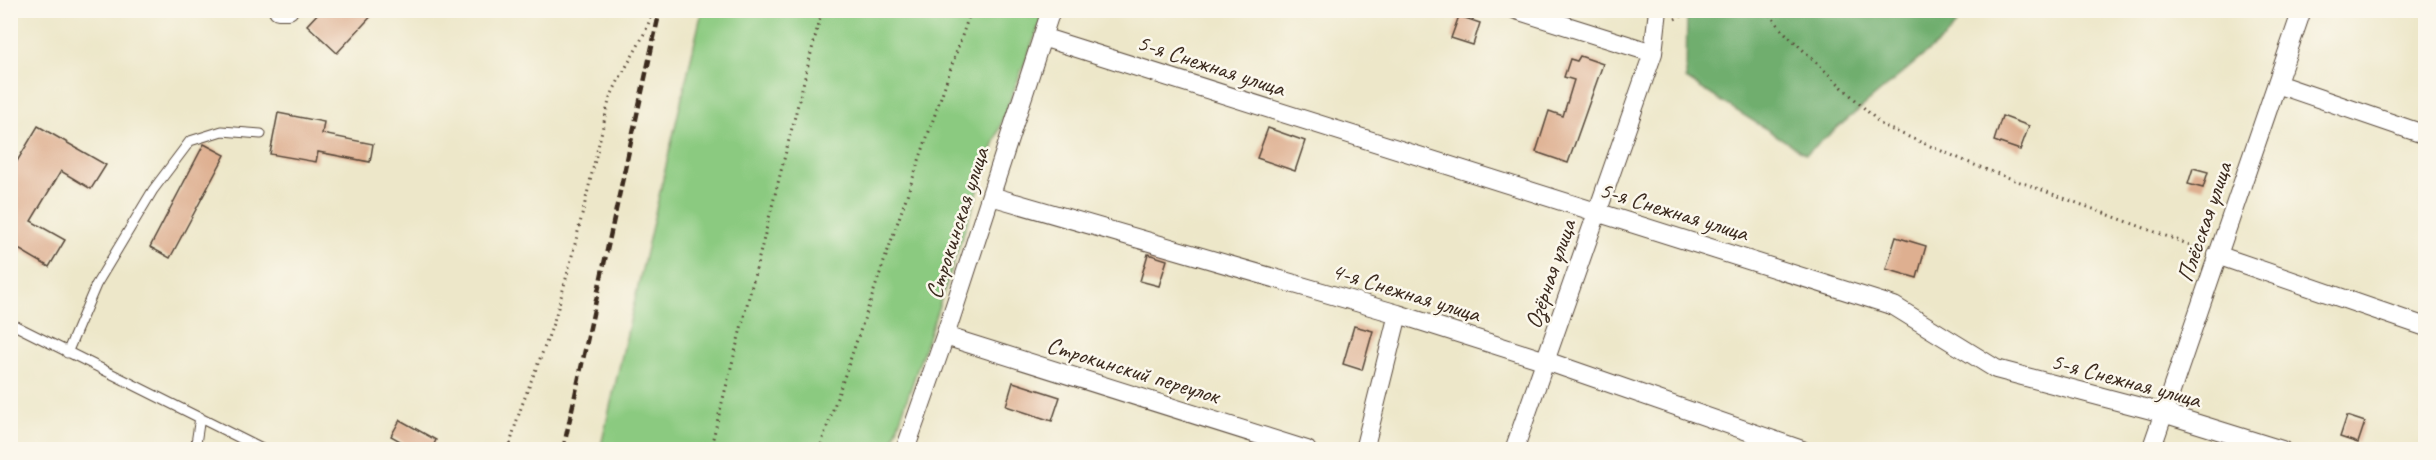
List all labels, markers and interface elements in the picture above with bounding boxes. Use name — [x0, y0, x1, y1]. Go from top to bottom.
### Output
street label: 5-я Снежная улица — [1133, 27, 1290, 103]
street label: Строкинская улица — [918, 142, 996, 302]
street label: Плёсская улица — [2170, 157, 2239, 286]
street label: 5-я Снежная улица — [1596, 174, 1753, 248]
street label: Озёрная улица — [1517, 214, 1584, 333]
street label: 4-я Снежная улица — [1328, 255, 1485, 329]
street label: Строкинский переулок — [1043, 330, 1225, 411]
street label: 5-я Снежная улица — [2048, 346, 2206, 415]

